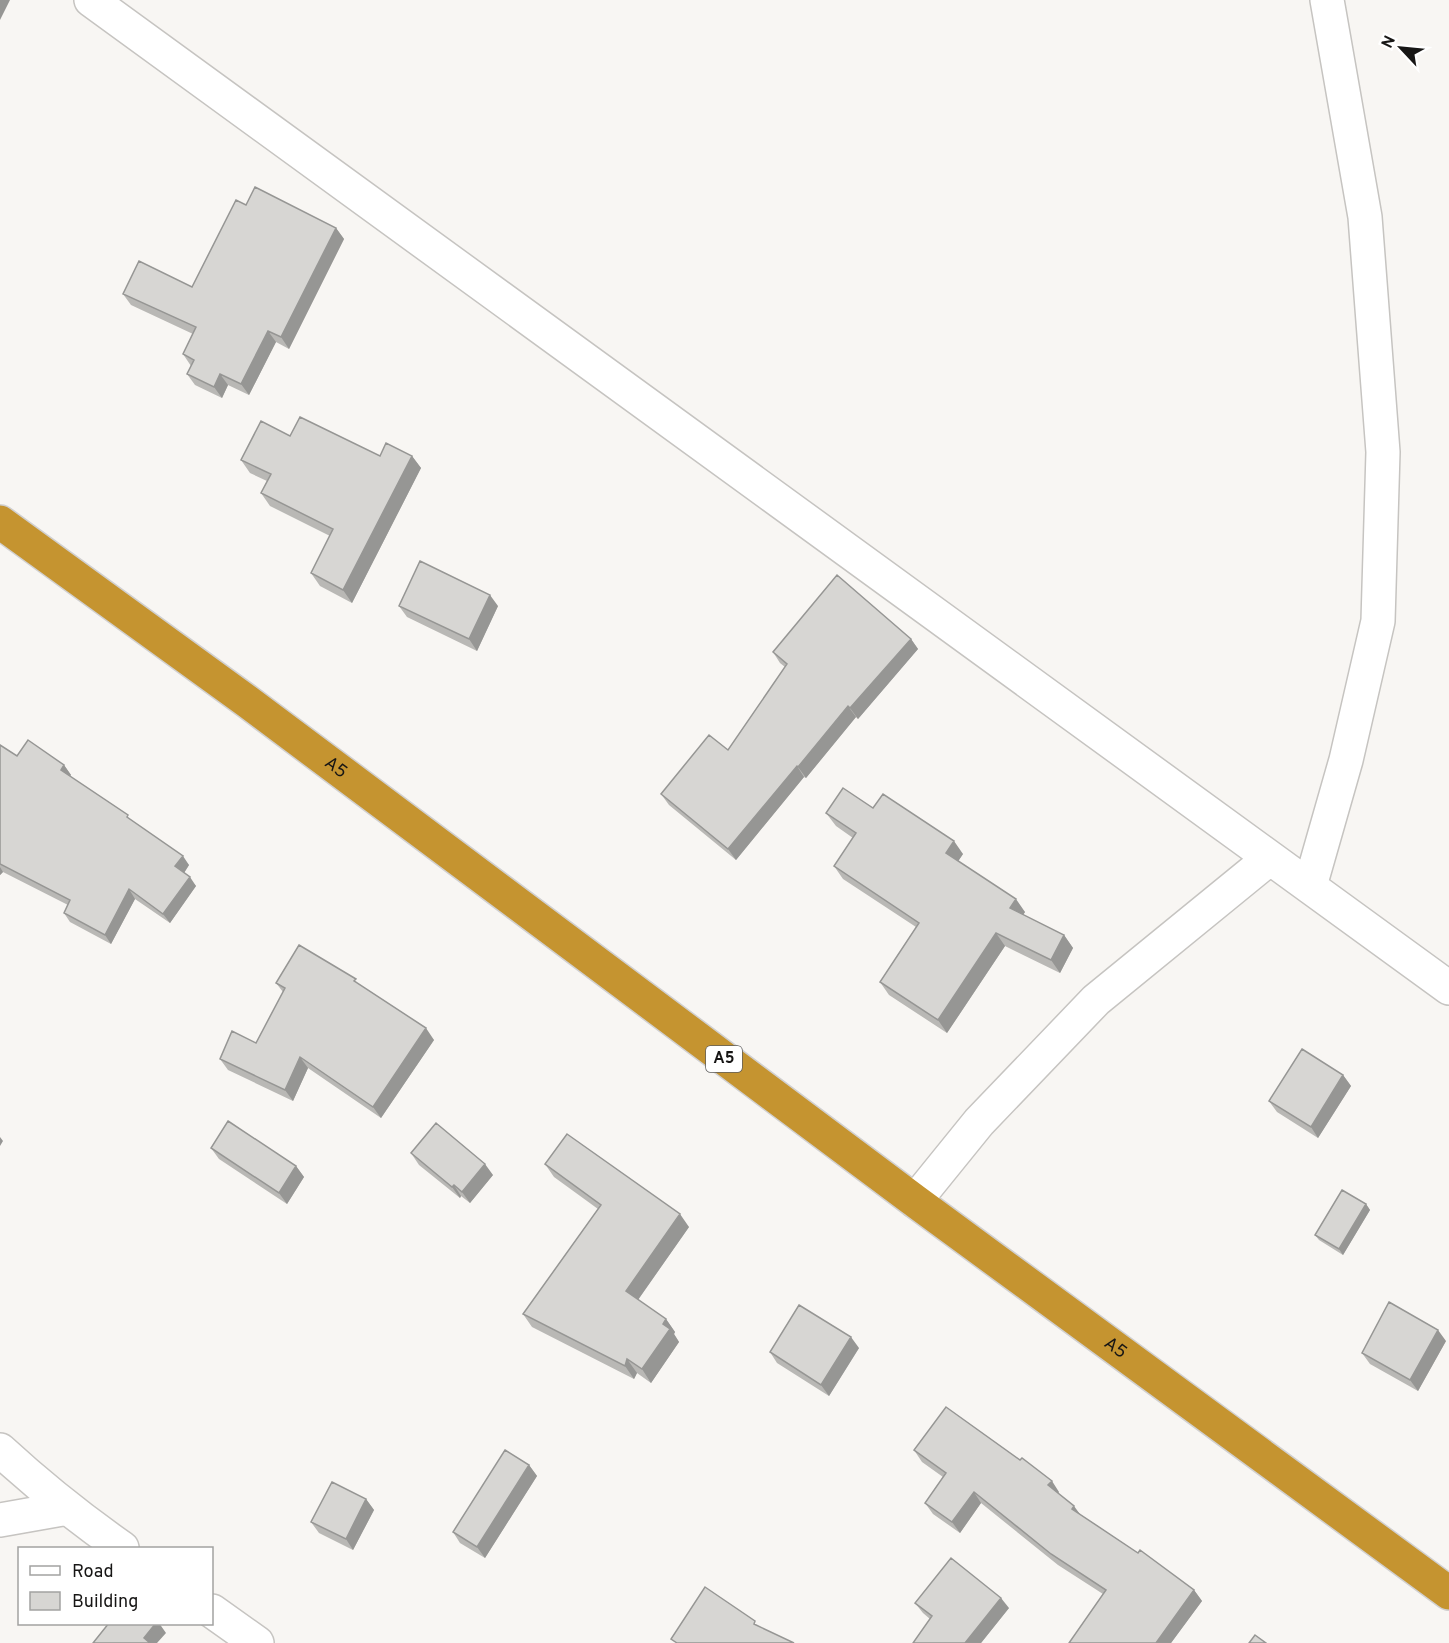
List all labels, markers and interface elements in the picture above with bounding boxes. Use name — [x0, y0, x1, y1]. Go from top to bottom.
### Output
north arrow — [1371, 18, 1431, 78]
text: N — [1378, 33, 1401, 52]
street label: A5 — [320, 751, 352, 784]
road number: A5 — [706, 1046, 742, 1072]
street label: A5 — [1099, 1332, 1132, 1364]
legend — [18, 1547, 213, 1625]
text: Road — [72, 1561, 114, 1584]
text: Building — [72, 1591, 138, 1614]

